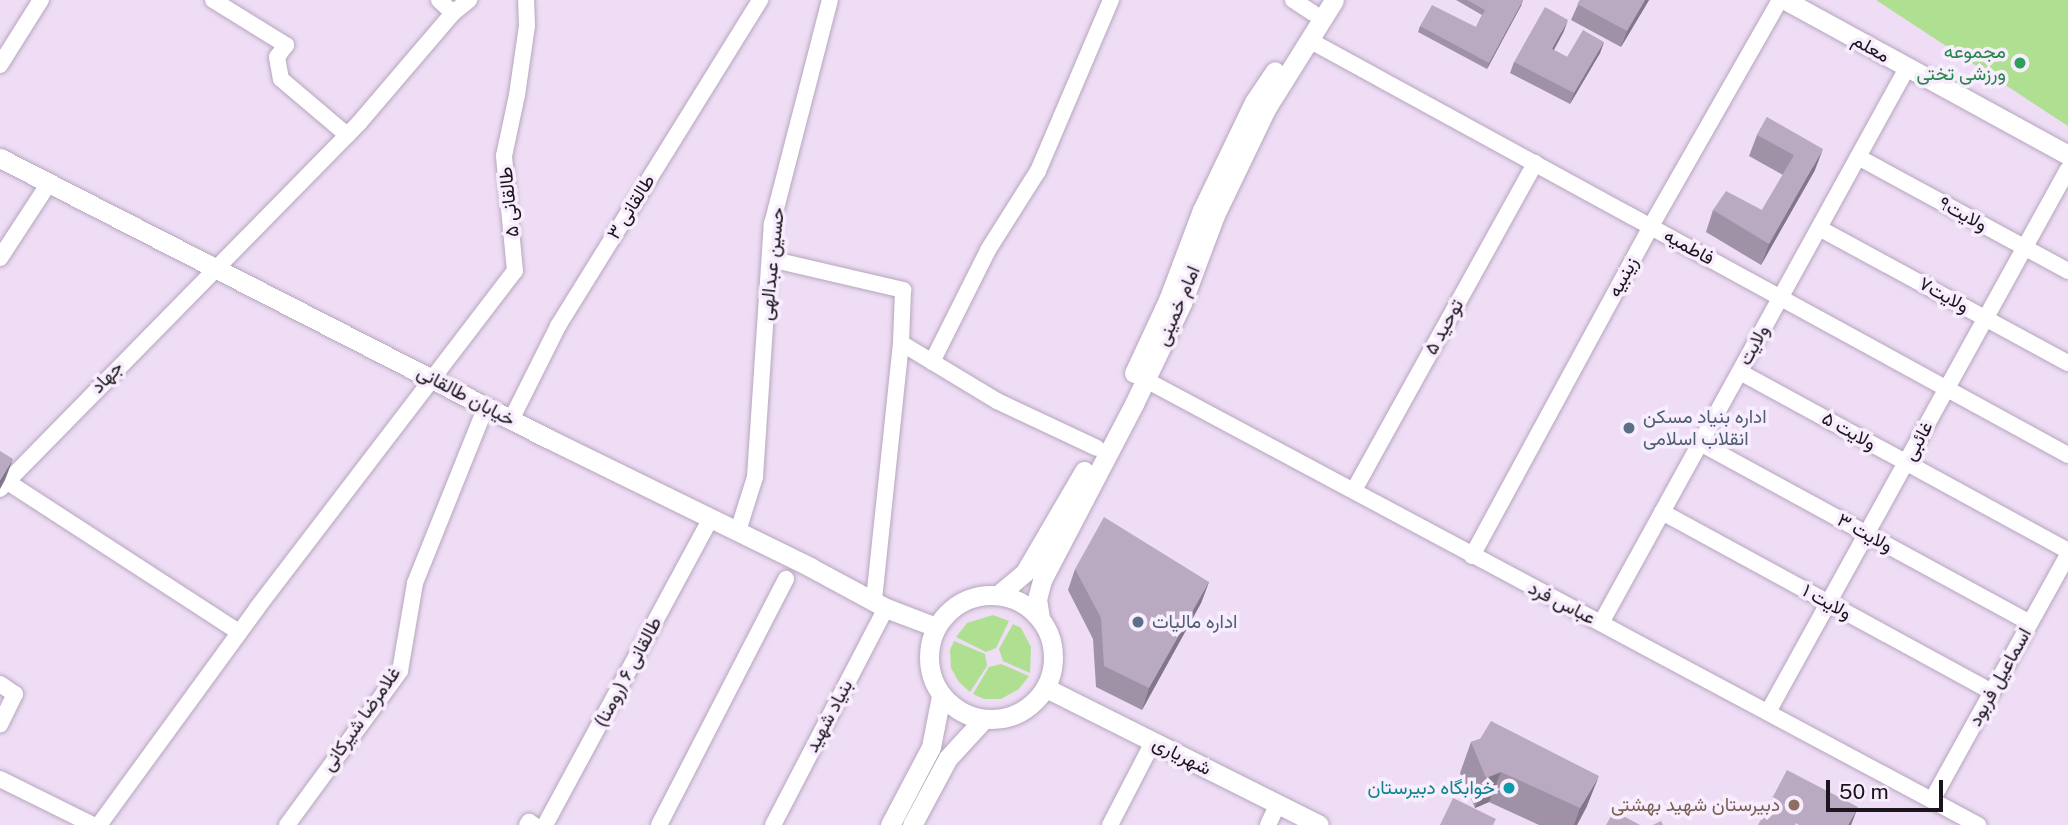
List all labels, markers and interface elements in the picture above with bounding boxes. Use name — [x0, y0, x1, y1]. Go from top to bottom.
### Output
street label: معلم — [1848, 29, 1894, 67]
place label: مجموعه ورزشی تختی — [1916, 41, 2006, 85]
marker: مجموعه ورزشی تختی — [2012, 55, 2028, 71]
street label: طالقانی ۵ — [494, 166, 524, 238]
street label: طالقانی ۳ — [602, 170, 660, 244]
street label: ولایت۹ — [1935, 191, 1991, 237]
street label: حسین عبدالهی — [755, 206, 789, 322]
street label: فاطمیه — [1660, 224, 1718, 270]
street label: زینبیه — [1603, 253, 1643, 301]
street label: امام خمینی — [1151, 263, 1205, 349]
street label: ولایت۷ — [1915, 272, 1973, 318]
street label: توحید ۵ — [1420, 295, 1468, 359]
street label: ولایت — [1734, 321, 1774, 369]
street label: جهاد — [86, 356, 128, 398]
street label: خیابان طالقانی — [413, 361, 519, 431]
place label: اداره بنیاد مسکن انقلاب اسلامی — [1643, 406, 1767, 450]
street label: ولایت ۵ — [1818, 407, 1880, 455]
street label: غائبی — [1898, 417, 1938, 465]
marker: اداره بنیاد مسکن انقلاب اسلامی — [1621, 420, 1637, 436]
street label: ولایت ۳ — [1833, 508, 1897, 558]
street label: عباس فرد — [1525, 576, 1599, 630]
street label: ولایت ۱ — [1798, 579, 1856, 625]
place label: اداره مالیات — [1152, 611, 1237, 633]
street label: طالقانی ۶ (رومنا) — [589, 613, 667, 731]
marker: اداره مالیات — [1130, 614, 1146, 630]
street label: اسماعیل فربود — [1964, 624, 2036, 730]
street label: غلامرضا شیرکانی — [317, 662, 405, 776]
street label: بنیاد شهید — [800, 676, 858, 756]
street label: شهریاری — [1149, 732, 1215, 780]
scale bar — [1830, 766, 1947, 810]
place label: خوابگاه دبیرستان — [1367, 777, 1495, 799]
text: 50 m — [1839, 779, 1889, 804]
marker: خوابگاه دبیرستان — [1501, 780, 1517, 796]
place label: دبیرستان شهید بهشتی — [1611, 794, 1780, 816]
marker: دبیرستان شهید بهشتی — [1786, 797, 1802, 813]

